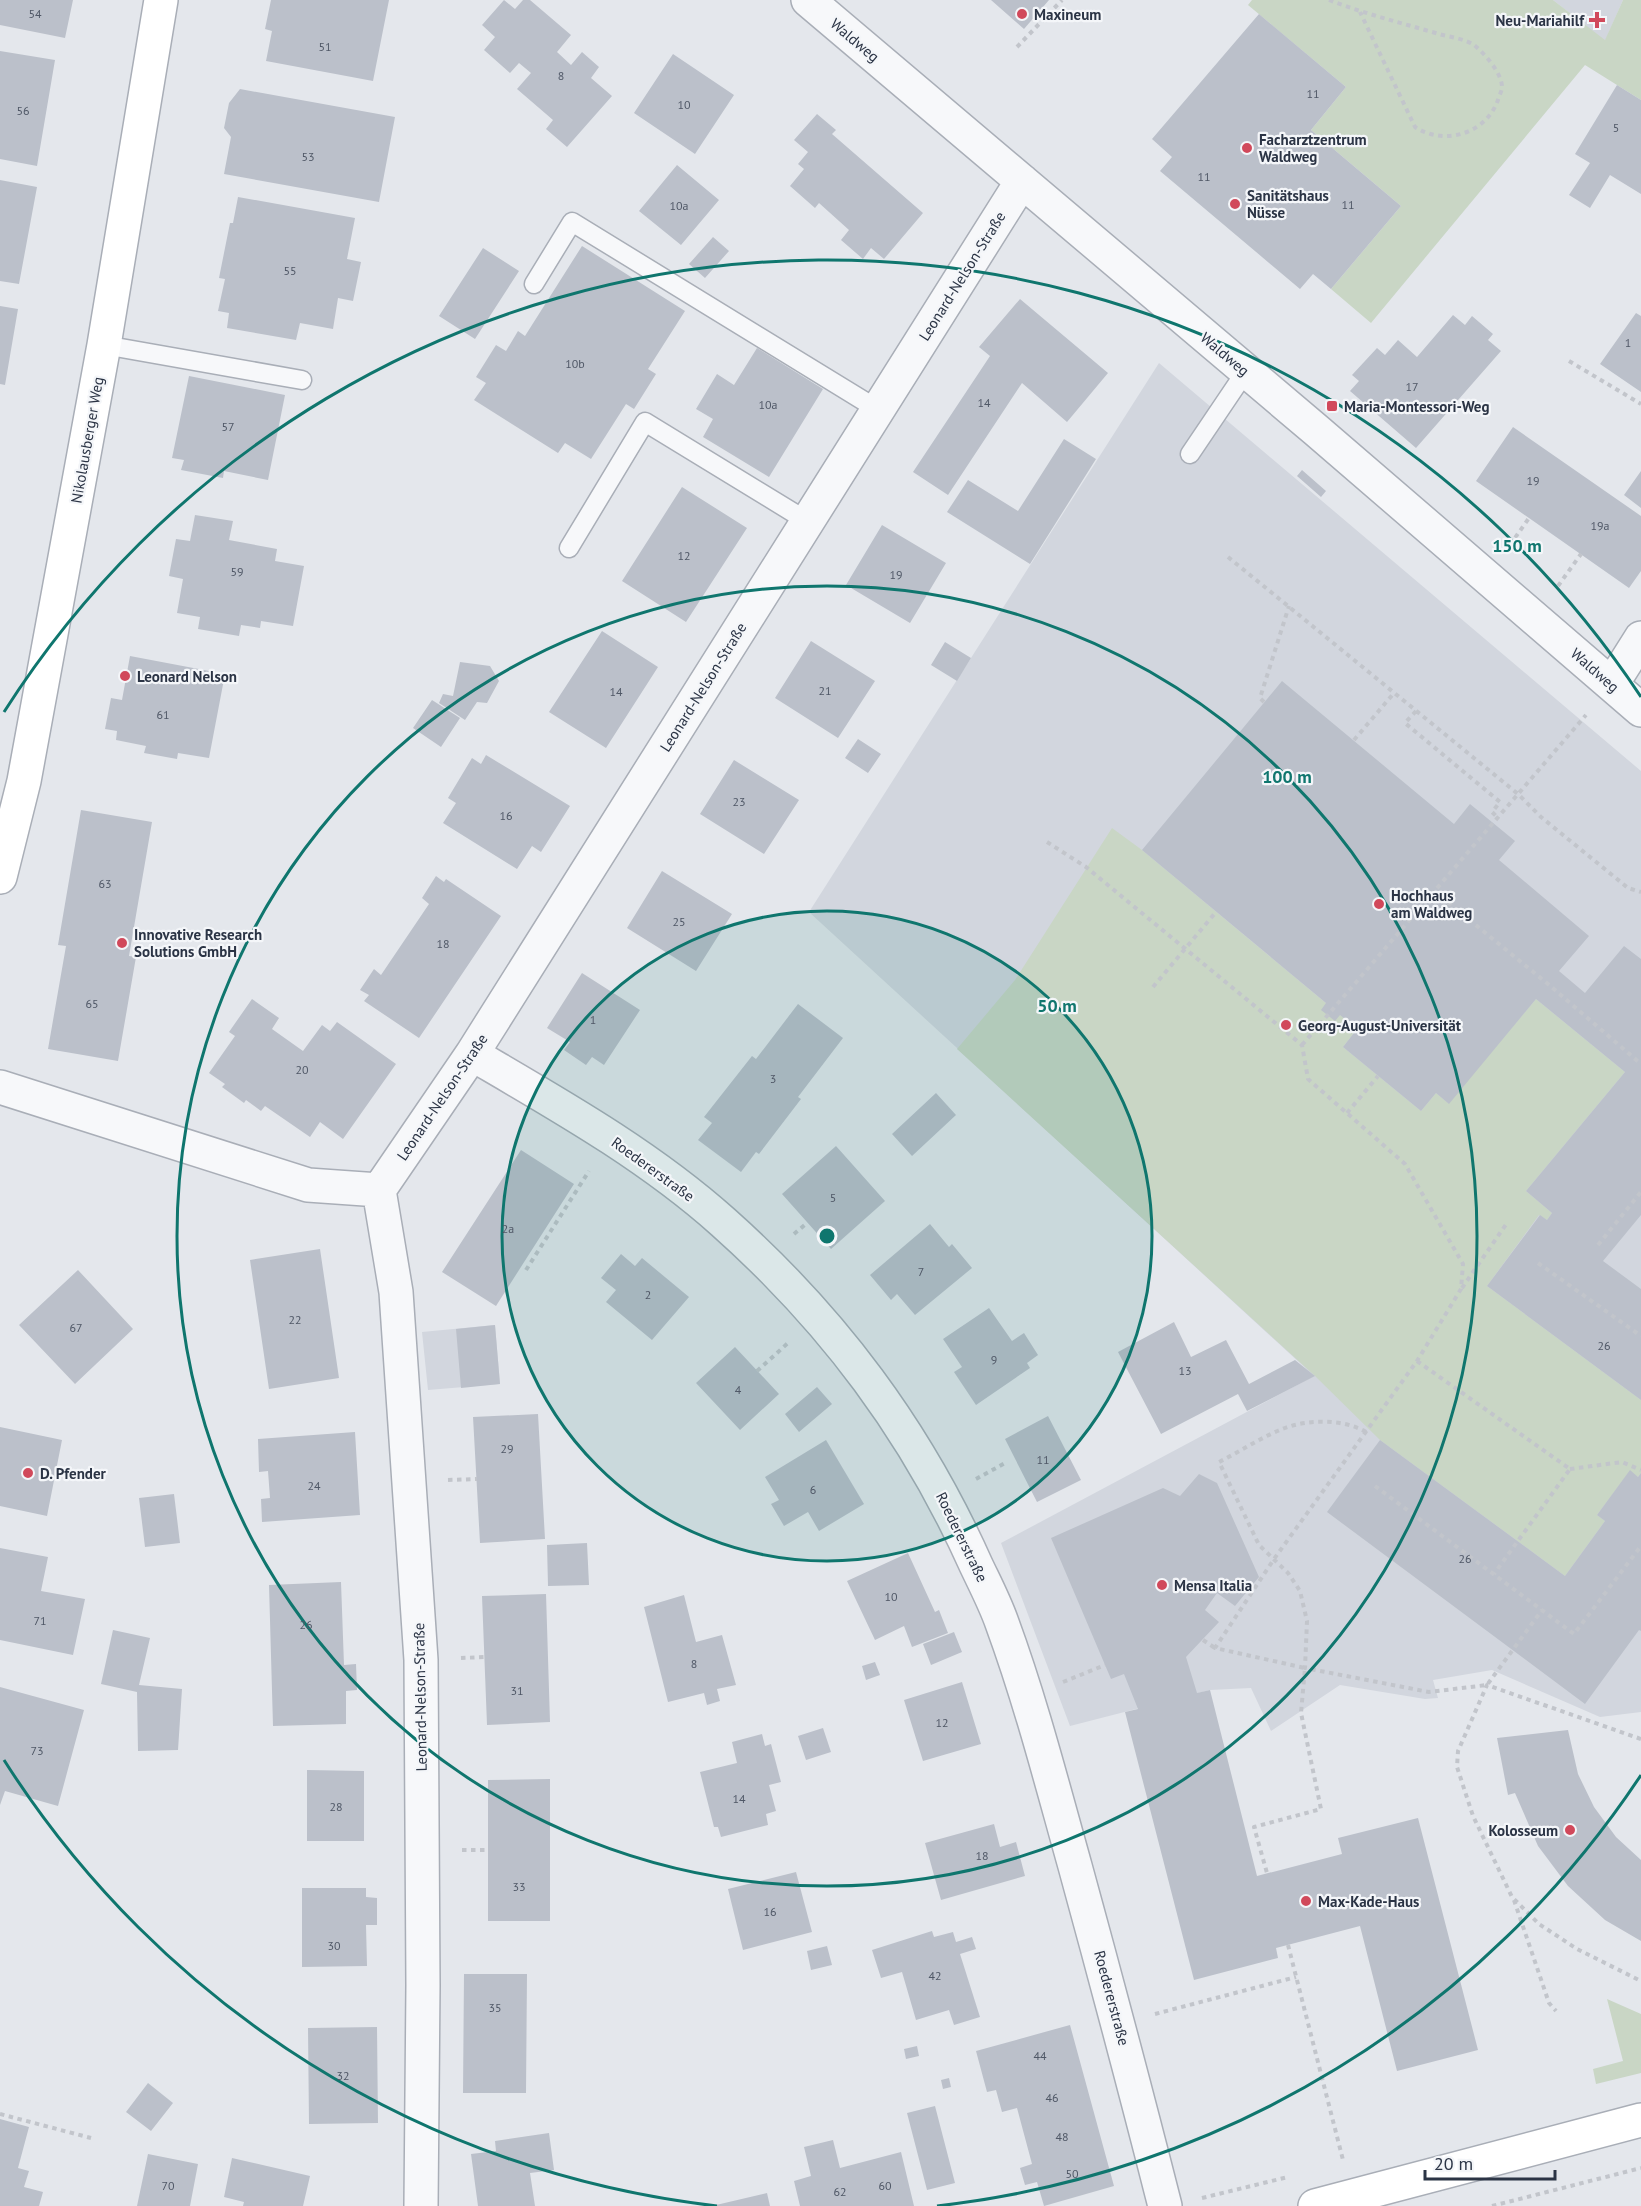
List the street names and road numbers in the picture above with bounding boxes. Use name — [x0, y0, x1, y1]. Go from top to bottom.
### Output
street label: Waldweg — [827, 14, 883, 66]
street label: Leonard-Nelson-Straße — [915, 208, 1009, 344]
street label: Waldweg — [1197, 328, 1253, 380]
street label: Nikolausberger Weg — [67, 375, 107, 505]
street label: Leonard-Nelson-Straße — [656, 619, 750, 755]
street label: Waldweg — [1567, 644, 1623, 696]
street label: Leonard-Nelson-Straße — [393, 1030, 491, 1164]
street label: Roedererstraße — [608, 1133, 698, 1205]
street label: Roedererstraße — [932, 1489, 992, 1585]
street label: Leonard-Nelson-Straße — [409, 1622, 431, 1772]
street label: Roedererstraße — [1090, 1948, 1134, 2048]

